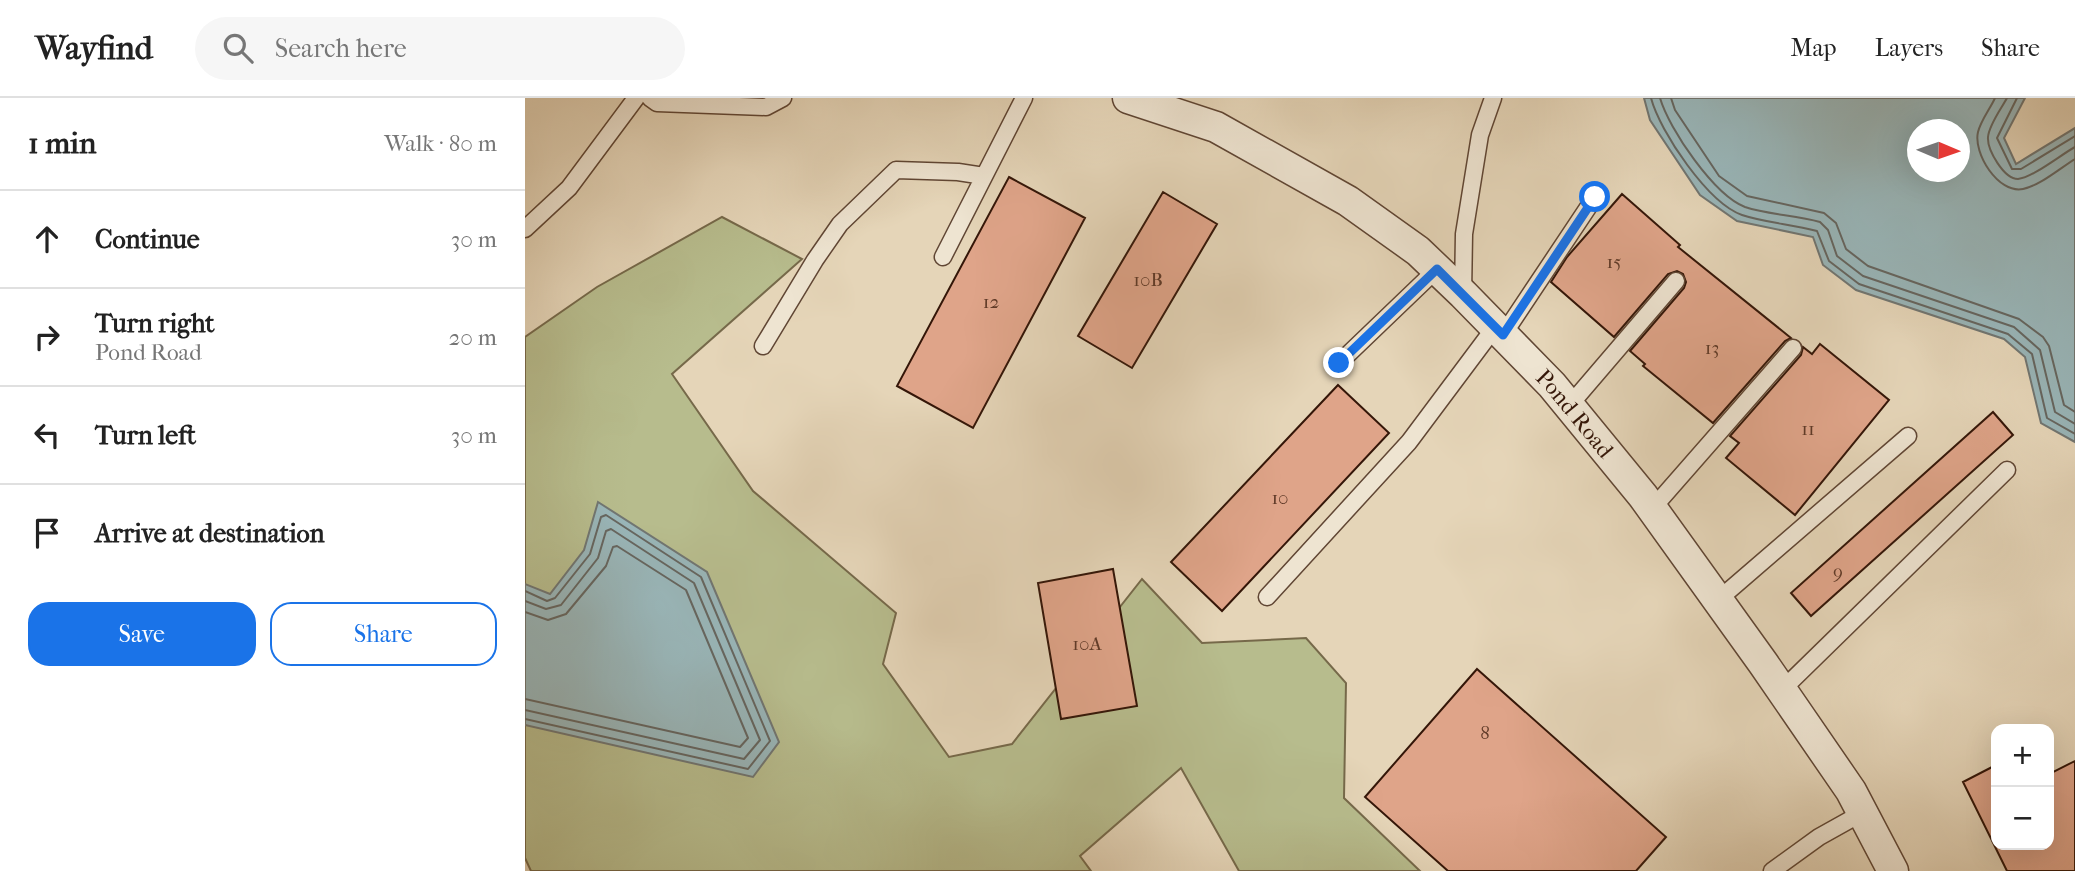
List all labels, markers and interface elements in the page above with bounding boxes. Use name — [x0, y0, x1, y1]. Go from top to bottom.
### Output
search box — [195, 17, 685, 80]
text: Wayfind — [35, 29, 153, 68]
icon: search — [219, 29, 257, 67]
text: Search here — [275, 33, 407, 64]
text: Map — [1791, 34, 1837, 62]
text: Layers — [1875, 34, 1943, 62]
text: Share — [1981, 34, 2040, 62]
north arrow — [1907, 119, 1970, 182]
text: 1 min — [28, 126, 96, 161]
text: Walk · 80 m — [384, 130, 497, 157]
route start — [1579, 181, 1610, 212]
icon: ahead — [28, 220, 66, 258]
text: Continue — [95, 224, 200, 255]
text: 30 m — [451, 226, 497, 253]
house number: 15 — [1607, 251, 1621, 273]
house number: 10B — [1133, 269, 1163, 291]
house number: 12 — [983, 291, 1000, 313]
text: Turn right — [95, 308, 215, 339]
icon: right — [28, 318, 66, 356]
text: 20 m — [448, 324, 497, 351]
house number: 13 — [1705, 337, 1719, 359]
text: Pond Road — [95, 339, 202, 366]
route end — [1323, 347, 1354, 378]
street label: Pond Road — [1530, 363, 1620, 463]
icon: left — [28, 416, 66, 454]
house number: 11 — [1801, 418, 1815, 440]
text: Turn left — [95, 420, 196, 451]
text: 30 m — [451, 422, 497, 449]
house number: 10 — [1271, 487, 1289, 509]
icon: arrive — [28, 514, 66, 552]
text: Arrive at destination — [95, 518, 325, 549]
house number: 9 — [1833, 561, 1843, 583]
button: Save — [28, 602, 256, 666]
button: Share — [270, 602, 497, 666]
house number: 10A — [1072, 633, 1102, 655]
house number: 8 — [1480, 722, 1490, 744]
map controls — [1991, 724, 2054, 850]
button: + — [1991, 724, 2054, 787]
button: − — [1991, 787, 2054, 850]

